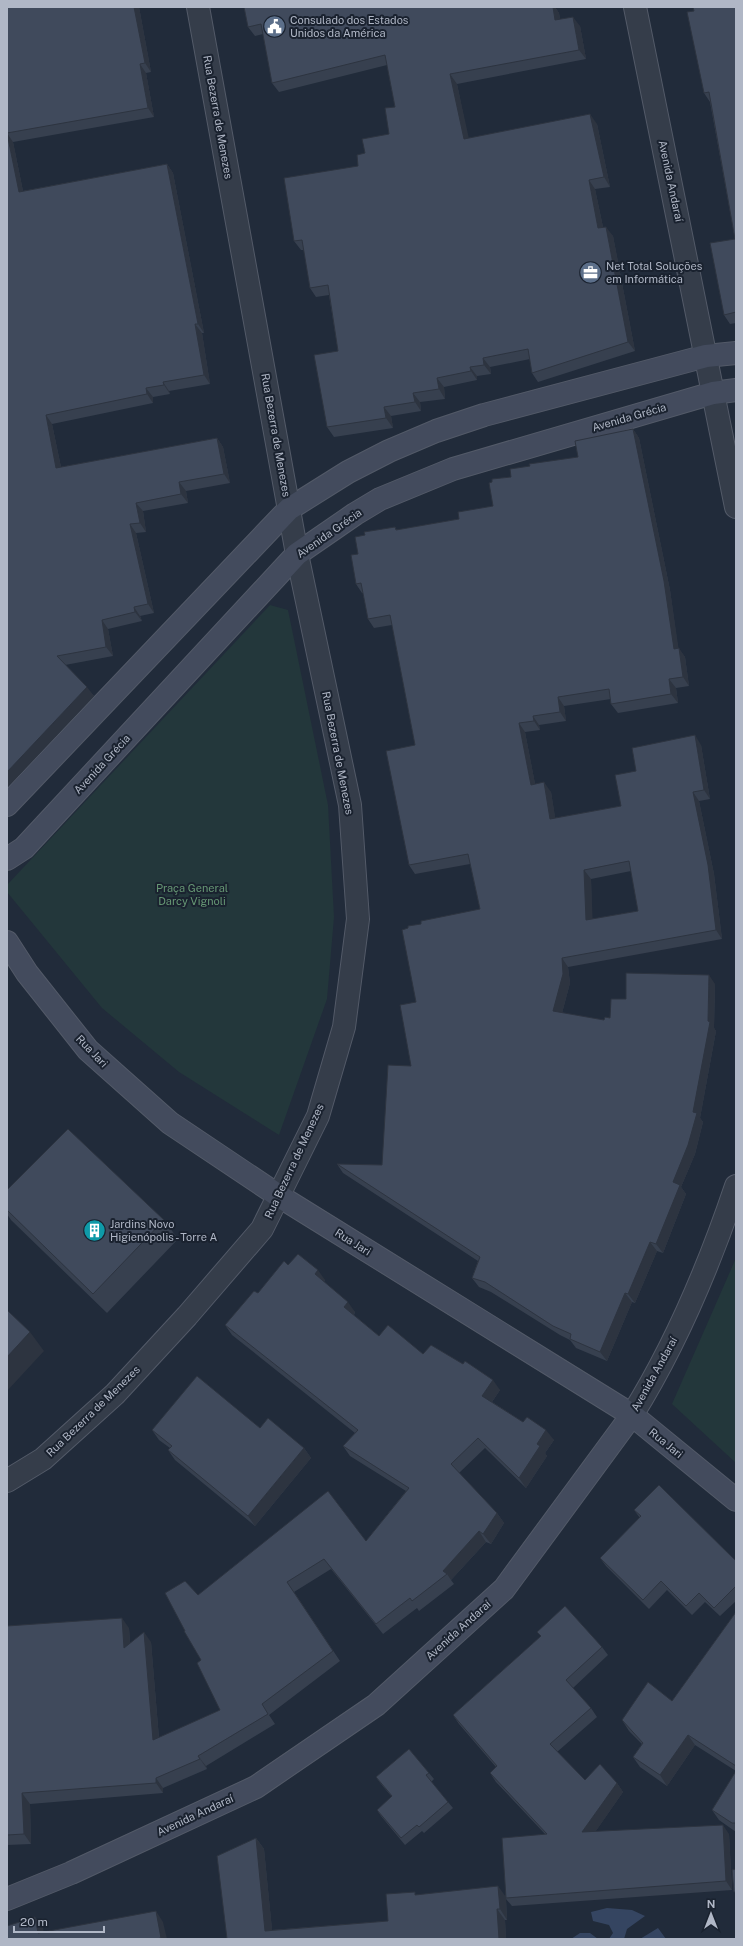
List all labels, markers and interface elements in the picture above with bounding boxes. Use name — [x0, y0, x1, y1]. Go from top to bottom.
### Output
public building icon: Consulado dos Estados Unidos da América — [262, 13, 288, 39]
place label: Consulado dos Estados Unidos da América — [290, 14, 409, 39]
street label: Rua Bezerra de Menezes — [201, 54, 235, 180]
street label: Avenida Andaraí — [657, 139, 686, 223]
office icon: Net Total Soluções em Informática — [577, 259, 603, 285]
place label: Net Total Soluções em Informática — [606, 260, 703, 285]
street label: Rua Bezerra de Menezes — [259, 372, 293, 498]
street label: Avenida Grécia — [591, 401, 667, 433]
street label: Avenida Grécia — [294, 506, 364, 560]
street label: Rua Bezerra de Menezes — [320, 690, 356, 816]
street label: Avenida Grécia — [72, 732, 132, 796]
park label: Praça General Darcy Vignoli — [156, 882, 228, 907]
street label: Rua Jari — [74, 1032, 110, 1070]
street label: Rua Bezerra de Menezes — [262, 1101, 326, 1220]
building icon: Jardins Novo Higienópolis - Torre A — [81, 1217, 107, 1243]
place label: Jardins Novo Higienópolis - Torre A — [110, 1218, 218, 1243]
street label: Rua Jari — [333, 1226, 373, 1258]
street label: Avenida Andaraí — [629, 1335, 679, 1413]
street label: Rua Bezerra de Menezes — [44, 1363, 143, 1459]
street label: Rua Jari — [647, 1426, 685, 1460]
street label: Avenida Andaraí — [423, 1598, 493, 1662]
street label: Avenida Andaraí — [155, 1792, 235, 1838]
north arrow — [691, 1894, 731, 1934]
text: N — [707, 1898, 715, 1910]
scale bar — [14, 1908, 104, 1934]
text: 20 m — [20, 1915, 48, 1929]

